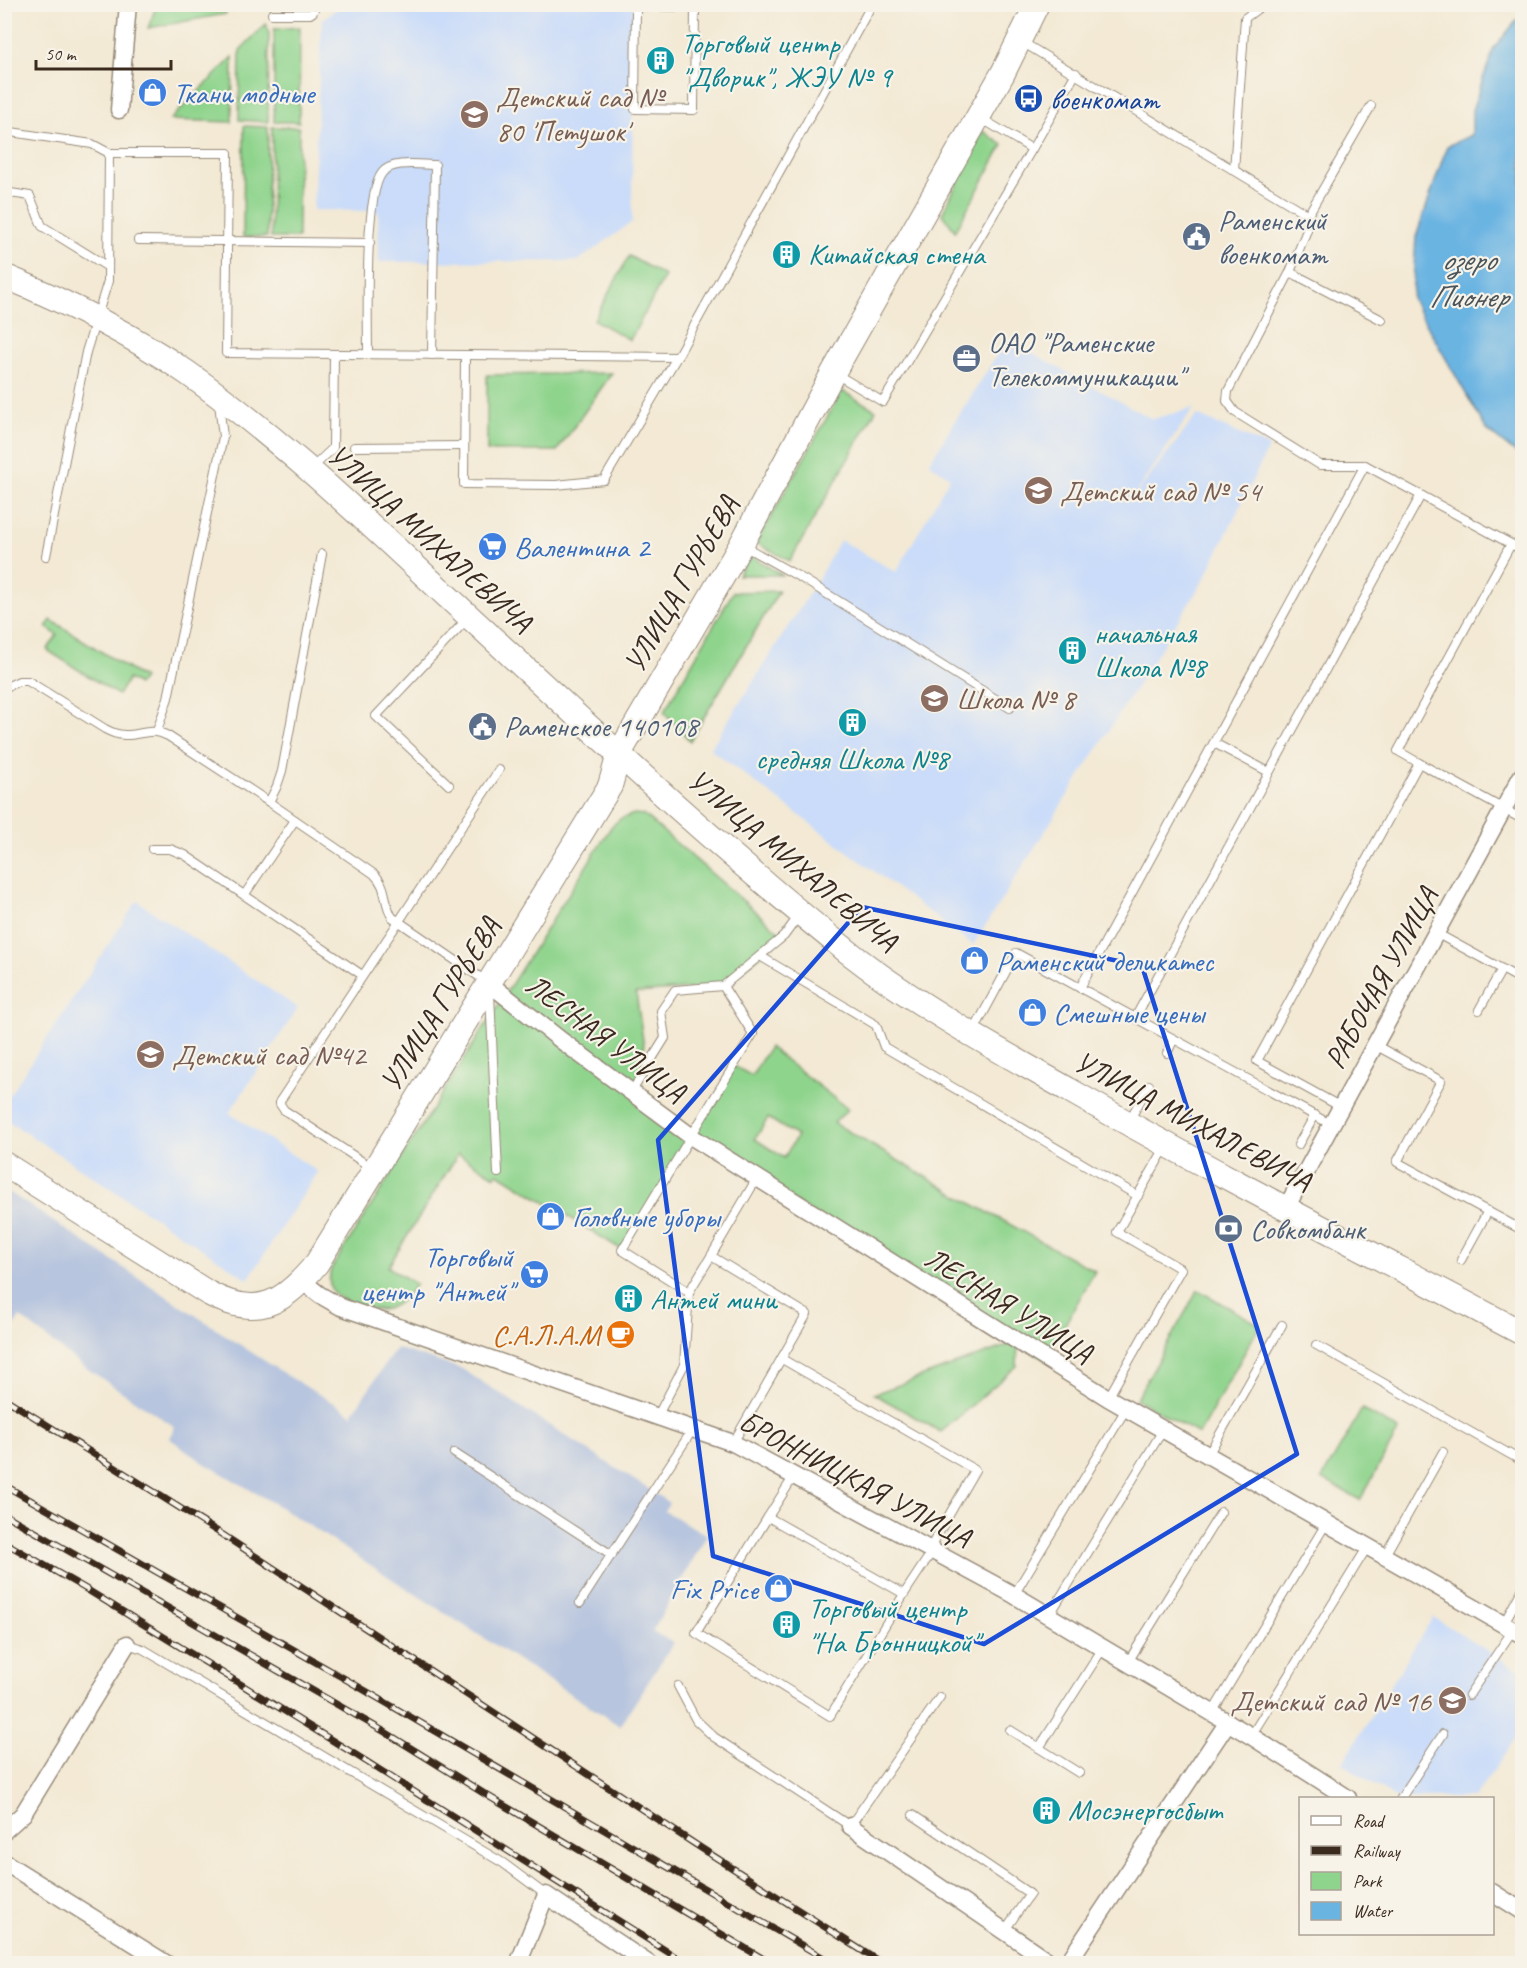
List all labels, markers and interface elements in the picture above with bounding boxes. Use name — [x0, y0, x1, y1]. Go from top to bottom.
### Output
place label: Торговый центр "Дворик", ЖЭУ № 9 — [681, 24, 894, 96]
scale bar — [36, 33, 171, 71]
text: 50 m — [45, 43, 78, 65]
building icon: Торговый центр "Дворик", ЖЭУ № 9 — [644, 44, 676, 76]
place label: Ткани модные — [173, 74, 317, 112]
shop icon: Ткани модные — [136, 77, 168, 109]
place label: Детский сад № 80 'Петушок' — [496, 78, 667, 150]
place label: военкомат — [1050, 80, 1161, 118]
bus stop icon: военкомат — [1013, 83, 1045, 115]
school or university icon: Детский сад № 80 'Петушок' — [459, 98, 491, 130]
place label: Раменский военкомат — [1218, 201, 1329, 273]
public building icon: Раменский военкомат — [1181, 221, 1213, 253]
place label: Китайская стена — [808, 235, 987, 273]
building icon: Китайская стена — [771, 238, 803, 270]
water label: озеро Пионер — [1429, 239, 1512, 317]
place label: ОАО "Раменские Телекоммуникации" — [988, 323, 1190, 395]
office icon: ОАО "Раменские Телекоммуникации" — [951, 343, 983, 375]
street label: УЛИЦА МИХАЛЕВИЧА — [319, 436, 541, 641]
place label: Детский сад № 54 — [1060, 472, 1263, 510]
school or university icon: Детский сад № 54 — [1023, 475, 1055, 507]
street label: УЛИЦА ГУРЬЕВА — [615, 488, 747, 679]
place label: Валентина 2 — [514, 528, 652, 566]
supermarket icon: Валентина 2 — [477, 531, 509, 563]
place label: начальная Школа №8 — [1094, 614, 1208, 686]
building icon: начальная Школа №8 — [1057, 634, 1089, 666]
place label: Школа № 8 — [956, 680, 1077, 718]
school or university icon: Школа № 8 — [919, 683, 951, 715]
building icon: средняя Школа №8 — [836, 706, 868, 738]
place label: Раменское 140108 — [504, 707, 701, 745]
public building icon: Раменское 140108 — [467, 710, 499, 742]
place label: средняя Школа №8 — [755, 740, 951, 778]
street label: УЛИЦА МИХАЛЕВИЧА — [680, 761, 907, 960]
street label: РАБОЧАЯ УЛИЦА — [1316, 879, 1447, 1075]
street label: УЛИЦА ГУРЬЕВА — [371, 909, 509, 1098]
place label: Раменский деликатес — [996, 942, 1215, 980]
shop icon: Раменский деликатес — [959, 945, 991, 977]
street label: ЛЕСНАЯ УЛИЦА — [518, 965, 694, 1111]
place label: Смешные цены — [1053, 994, 1206, 1032]
shop icon: Смешные цены — [1016, 997, 1048, 1029]
place label: Детский сад №42 — [172, 1036, 368, 1074]
school or university icon: Детский сад №42 — [135, 1039, 167, 1071]
street label: УЛИЦА МИХАЛЕВИЧА — [1068, 1042, 1319, 1200]
place label: Головные уборы — [572, 1198, 722, 1236]
shop icon: Головные уборы — [535, 1201, 567, 1233]
place label: Совкомбанк — [1250, 1210, 1367, 1248]
bank icon: Совкомбанк — [1213, 1213, 1245, 1245]
place label: Торговый центр "Антей" — [361, 1238, 519, 1310]
street label: ЛЕСНАЯ УЛИЦА — [918, 1238, 1101, 1372]
supermarket icon: Торговый центр "Антей" — [518, 1258, 550, 1290]
place label: Антей мини — [650, 1280, 778, 1318]
building icon: Антей мини — [613, 1283, 645, 1315]
place label: С.А.Л.А.М — [492, 1316, 602, 1354]
cafe icon: С.А.Л.А.М — [605, 1319, 637, 1351]
street label: БРОННИЦКАЯ УЛИЦА — [732, 1402, 979, 1557]
place label: Fix Price — [670, 1570, 760, 1608]
shop icon: Fix Price — [763, 1573, 795, 1605]
place label: Торговый центр "На Бронницкой" — [808, 1589, 984, 1661]
building icon: Торговый центр "На Бронницкой" — [771, 1609, 803, 1641]
place label: Детский сад № 16 — [1230, 1682, 1432, 1720]
school or university icon: Детский сад № 16 — [1436, 1685, 1468, 1717]
place label: Мосэнергосбыт — [1068, 1791, 1225, 1829]
building icon: Мосэнергосбыт — [1031, 1794, 1063, 1826]
legend — [1299, 1797, 1494, 1935]
text: Road — [1353, 1810, 1386, 1832]
text: Railway — [1353, 1840, 1401, 1862]
text: Park — [1353, 1870, 1383, 1892]
text: Water — [1353, 1900, 1394, 1922]

